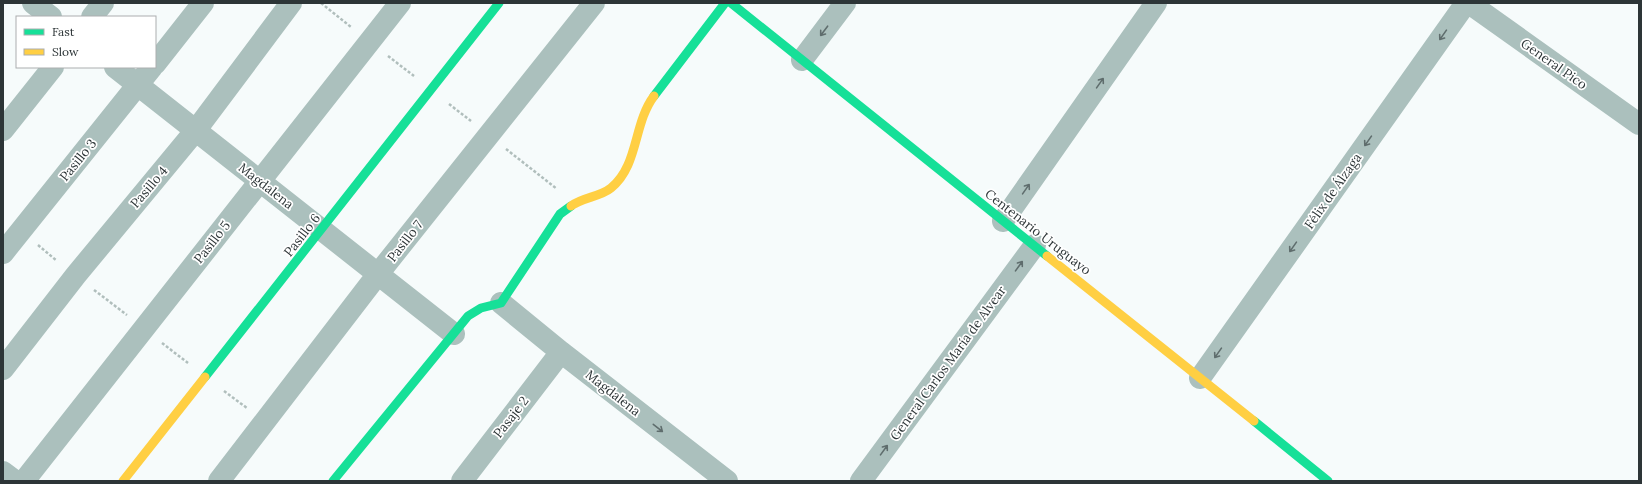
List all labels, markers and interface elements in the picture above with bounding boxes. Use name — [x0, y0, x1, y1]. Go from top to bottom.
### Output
legend — [16, 16, 156, 68]
text: Fast — [52, 24, 75, 39]
one-way arrow — [819, 26, 828, 37]
one-way arrow — [1439, 29, 1447, 40]
street label: General Pico — [1518, 35, 1591, 93]
text: Slow — [52, 44, 79, 59]
one-way arrow — [1096, 77, 1104, 88]
street label: Pasillo 3 — [56, 135, 100, 185]
one-way arrow — [1364, 135, 1372, 146]
street label: Félix de Álzaga — [1301, 150, 1366, 232]
street label: Magdalena — [235, 159, 297, 213]
street label: Pasillo 4 — [127, 163, 171, 211]
one-way arrow — [1022, 184, 1030, 195]
street label: Centenario Uruguayo — [982, 185, 1095, 279]
street label: Pasillo 6 — [280, 210, 324, 260]
street label: Pasillo 5 — [190, 217, 234, 267]
street label: Pasillo 7 — [383, 217, 427, 265]
one-way arrow — [1289, 241, 1297, 252]
one-way arrow — [1015, 261, 1024, 272]
street label: General Carlos María de Alvear — [886, 282, 1010, 444]
one-way arrow — [1214, 347, 1222, 358]
street label: Magdalena — [582, 366, 644, 420]
street label: Pasaje 2 — [490, 393, 533, 441]
one-way arrow — [653, 424, 664, 432]
one-way arrow — [880, 444, 888, 455]

